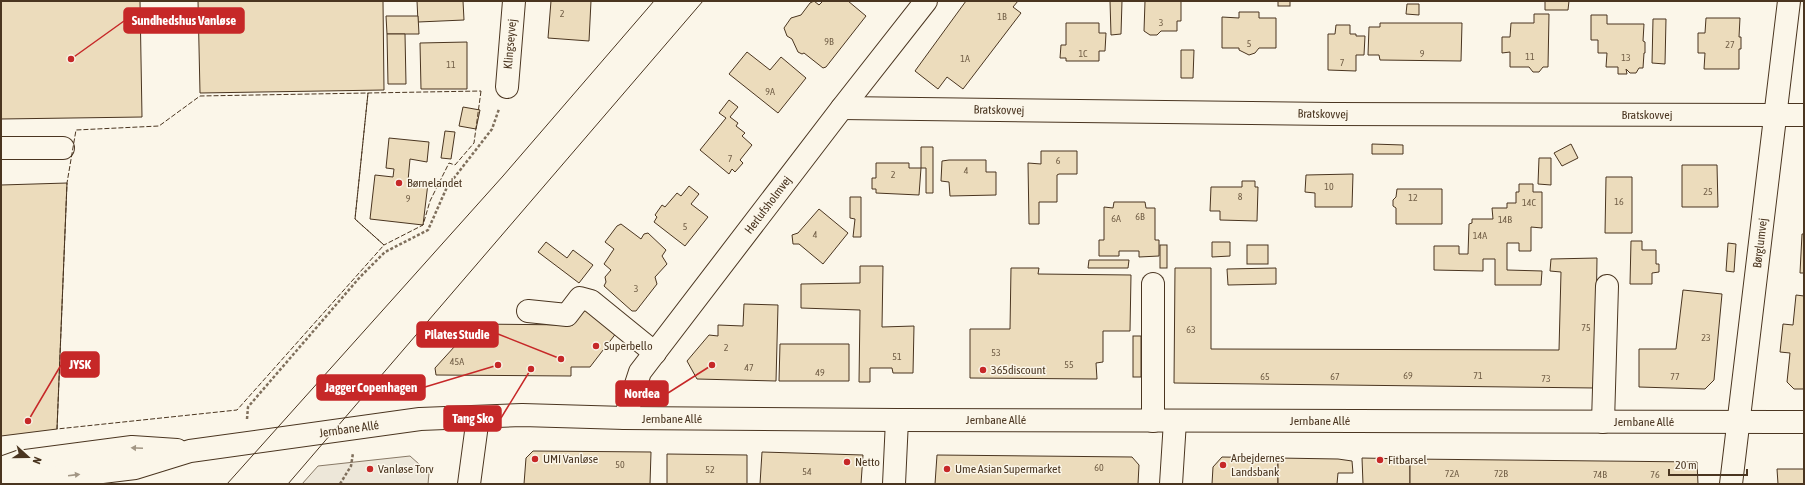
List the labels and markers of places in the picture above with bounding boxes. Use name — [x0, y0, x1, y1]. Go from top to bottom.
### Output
callout: Sundhedshus Vanløse — [124, 8, 244, 33]
place label: Børnelandet — [407, 176, 463, 190]
marker: Børnelandet — [394, 178, 404, 188]
callout: Pilates Studie — [417, 322, 498, 347]
place label: Superbello — [604, 339, 653, 353]
marker: Superbello — [591, 341, 601, 351]
callout: JYSK — [61, 352, 99, 377]
place label: 365discount — [991, 363, 1046, 377]
marker: 365discount — [978, 365, 988, 375]
callout: Jagger Copenhagen — [317, 375, 425, 400]
callout: Nordea — [616, 381, 668, 406]
callout: Tang Sko — [444, 406, 501, 431]
place label: Arbejdernes Landsbank — [1231, 451, 1285, 479]
place label: UMI Vanløse — [543, 452, 598, 466]
place label: Fitbarsel — [1388, 453, 1428, 467]
marker: UMI Vanløse — [530, 454, 540, 464]
place label: Netto — [855, 455, 880, 469]
marker: Fitbarsel — [1375, 455, 1385, 465]
marker: Netto — [842, 457, 852, 467]
marker: Arbejdernes Landsbank — [1218, 460, 1228, 470]
place label: Vanløse Torv — [378, 462, 434, 476]
place label: Ume Asian Supermarket — [955, 462, 1061, 476]
marker: Vanløse Torv — [365, 464, 375, 474]
marker: Ume Asian Supermarket — [942, 464, 952, 474]

